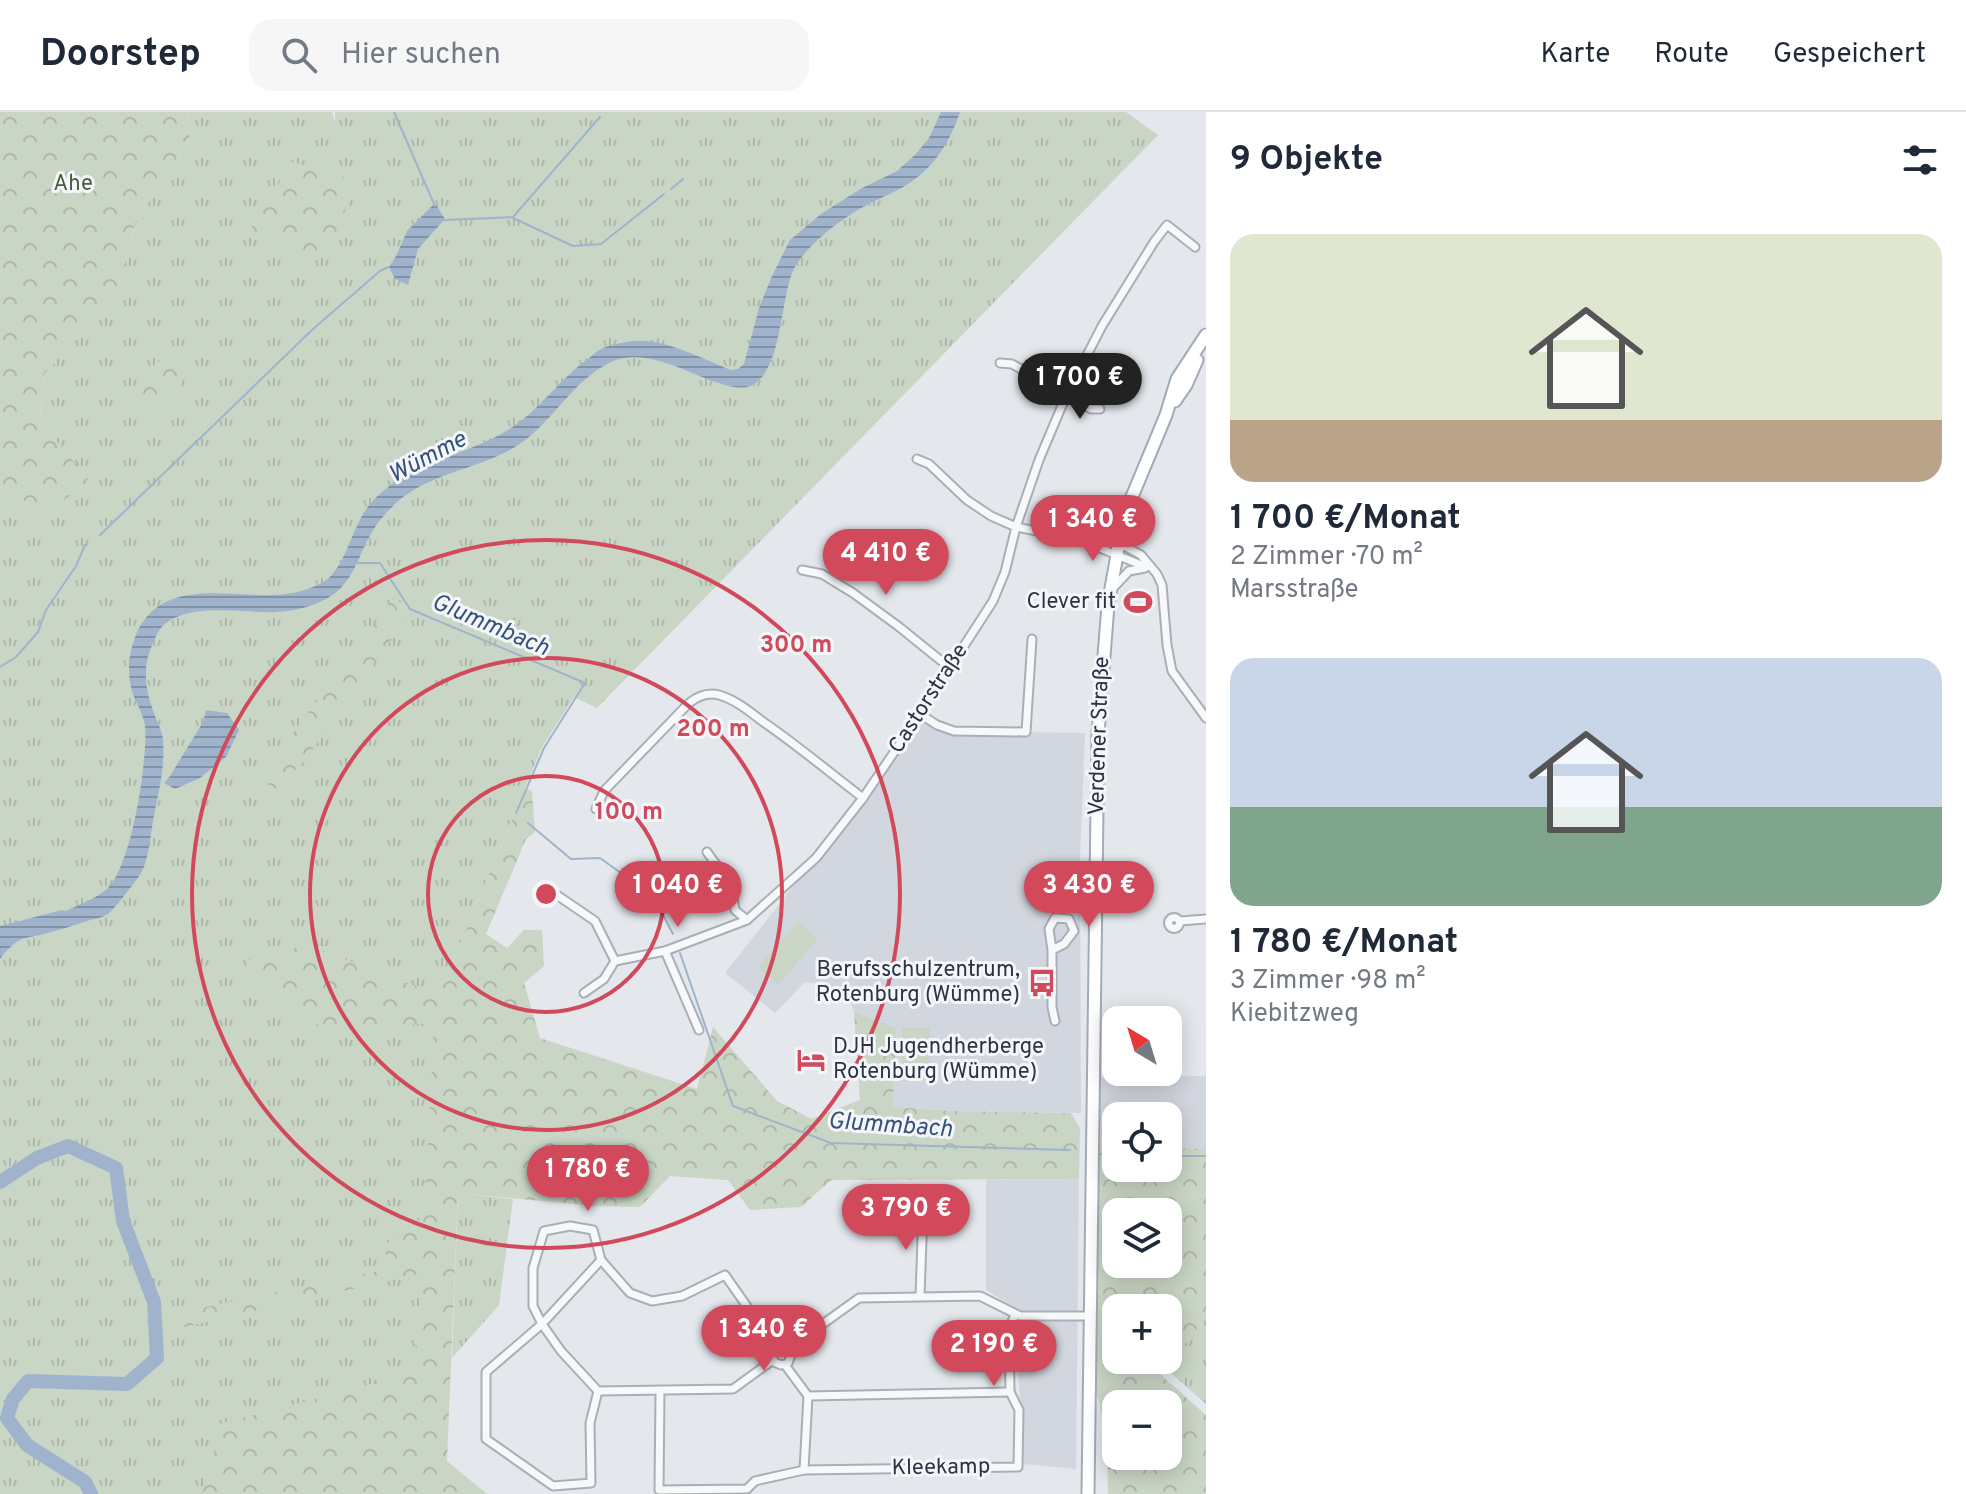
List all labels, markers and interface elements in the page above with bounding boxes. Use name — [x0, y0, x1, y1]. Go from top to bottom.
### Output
search box — [249, 19, 809, 91]
text: Doorstep — [40, 31, 201, 80]
icon: search — [277, 33, 321, 77]
text: Hier suchen — [341, 37, 501, 74]
text: Karte — [1540, 37, 1610, 73]
text: Route — [1654, 37, 1729, 73]
text: Gespeichert — [1773, 37, 1926, 73]
icon: filters — [1898, 138, 1942, 182]
text: 9 Objekte — [1230, 139, 1383, 182]
park label: Ahe — [53, 171, 93, 198]
icon: home — [1514, 286, 1658, 430]
pin: 1 700 € — [1006, 353, 1154, 421]
text: 1 700 € — [1036, 362, 1124, 395]
water label: Wümme — [384, 425, 473, 491]
pin: 1 340 € — [1019, 495, 1167, 563]
text: 1 700 €/Monat — [1230, 498, 1461, 541]
text: 1 340 € — [1048, 504, 1138, 537]
pin: 4 410 € — [812, 529, 960, 597]
text: 4 410 € — [841, 538, 931, 571]
text: 2 Zimmer · 70 m² — [1230, 541, 1423, 574]
text: Marsstraße — [1230, 574, 1359, 607]
sports icon: Clever fit — [1123, 587, 1153, 617]
water label: Glummbach — [427, 588, 553, 664]
place label: Clever fit — [1026, 589, 1116, 616]
text: 300 m — [760, 631, 832, 661]
street label: Castorstraße — [883, 639, 975, 759]
street label: Verdener Straße — [1084, 656, 1116, 816]
icon: home — [1514, 710, 1658, 854]
text: 200 m — [676, 715, 750, 745]
text: 100 m — [595, 798, 663, 828]
pin: 1 040 € — [604, 861, 752, 929]
pin: 3 430 € — [1015, 861, 1163, 929]
text: 1 040 € — [633, 870, 723, 903]
text: 3 430 € — [1042, 870, 1136, 903]
centre of rings — [532, 880, 560, 908]
text: 1 780 €/Monat — [1230, 922, 1458, 965]
place label: Berufsschulzentrum, Rotenburg (Wümme) — [816, 957, 1020, 1009]
text: 3 Zimmer · 98 m² — [1230, 965, 1426, 998]
bus stop icon: Berufsschulzentrum, Rotenburg (Wümme) — [1027, 968, 1057, 998]
text: Kiebitzweg — [1230, 998, 1359, 1031]
north arrow — [1102, 1006, 1182, 1086]
map controls — [1102, 1006, 1182, 1470]
place label: DJH Jugendherberge Rotenburg (Wümme) — [833, 1034, 1044, 1086]
hotel icon: DJH Jugendherberge Rotenburg (Wümme) — [796, 1045, 826, 1075]
button: locate — [1102, 1102, 1182, 1182]
water label: Glummbach — [827, 1107, 953, 1145]
pin: 1 780 € — [514, 1145, 662, 1213]
text: 1 780 € — [545, 1154, 631, 1187]
pin: 3 790 € — [832, 1184, 980, 1252]
text: 3 790 € — [860, 1193, 952, 1226]
button: layers — [1102, 1198, 1182, 1278]
button: + — [1102, 1294, 1182, 1374]
pin: 1 340 € — [690, 1305, 838, 1373]
text: 1 340 € — [719, 1314, 809, 1347]
pin: 2 190 € — [920, 1320, 1068, 1388]
text: 2 190 € — [950, 1329, 1038, 1362]
button: − — [1102, 1390, 1182, 1470]
street label: Kleekamp — [891, 1454, 991, 1482]

